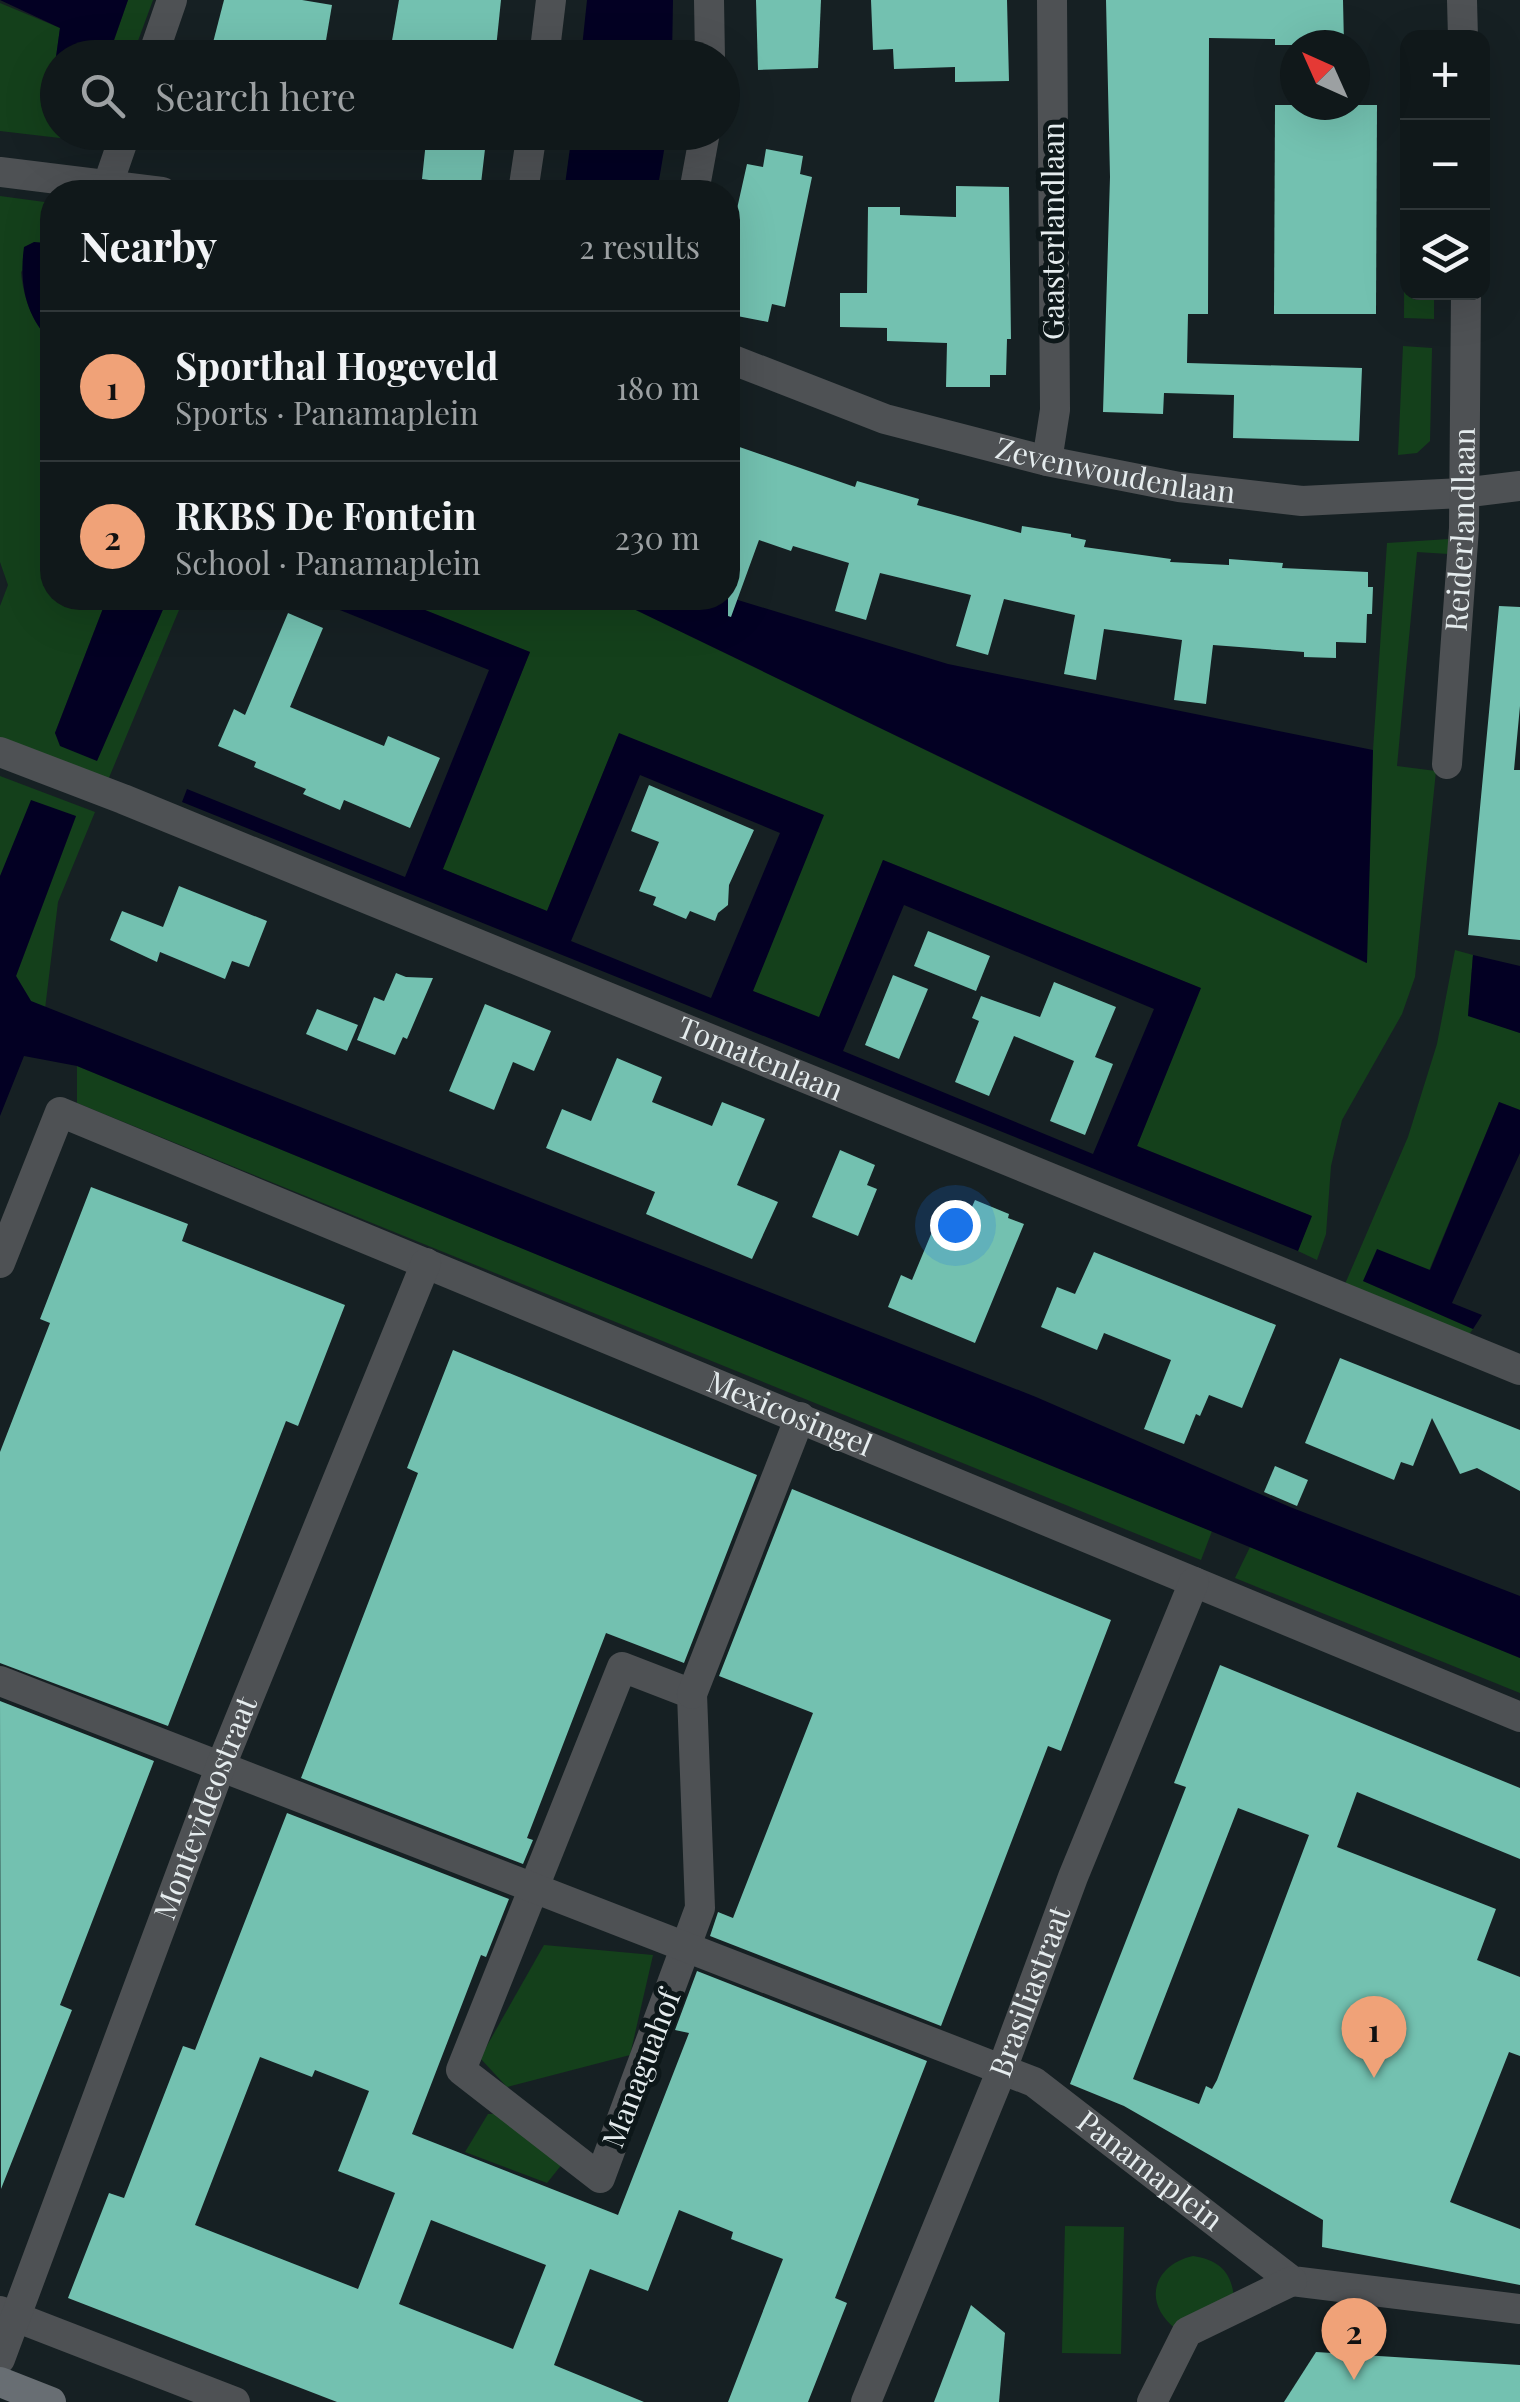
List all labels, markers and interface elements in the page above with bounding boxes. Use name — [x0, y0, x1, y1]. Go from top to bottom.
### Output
north arrow — [1280, 30, 1370, 120]
map controls — [1400, 30, 1490, 300]
button: + — [1400, 30, 1490, 120]
search box — [40, 40, 740, 150]
icon: search — [75, 68, 130, 123]
text: Search here — [155, 70, 356, 121]
button: − — [1400, 120, 1490, 210]
street label: Gaasterlandlaan — [1032, 122, 1072, 340]
button: layers — [1400, 210, 1490, 300]
text: Nearby — [80, 217, 217, 273]
text: 2 results — [579, 224, 700, 267]
text: Sporthal Hogeveld — [175, 339, 498, 390]
text: 1 — [106, 365, 119, 408]
text: 180 m — [616, 365, 700, 408]
text: Sports · Panamaplein — [175, 390, 479, 433]
street label: Zevenwoudenlaan — [992, 426, 1238, 511]
street label: Reiderlandlaan — [1435, 427, 1483, 633]
text: RKBS De Fontein — [175, 489, 477, 540]
text: 2 — [104, 515, 121, 558]
text: 230 m — [615, 515, 700, 558]
text: School · Panamaplein — [175, 540, 481, 583]
street label: Tomatenlaan — [672, 1006, 850, 1109]
your location — [930, 1200, 981, 1251]
street label: Mexicosingel — [702, 1360, 879, 1464]
street label: Montevideostraat — [143, 1689, 265, 1925]
street label: Brasiliastraat — [979, 1900, 1079, 2082]
street label: Managuahof — [592, 1982, 689, 2153]
pin: 1 — [1342, 1996, 1406, 2078]
street label: Panamaplein — [1070, 2100, 1232, 2239]
pin: 2 — [1322, 2298, 1386, 2380]

